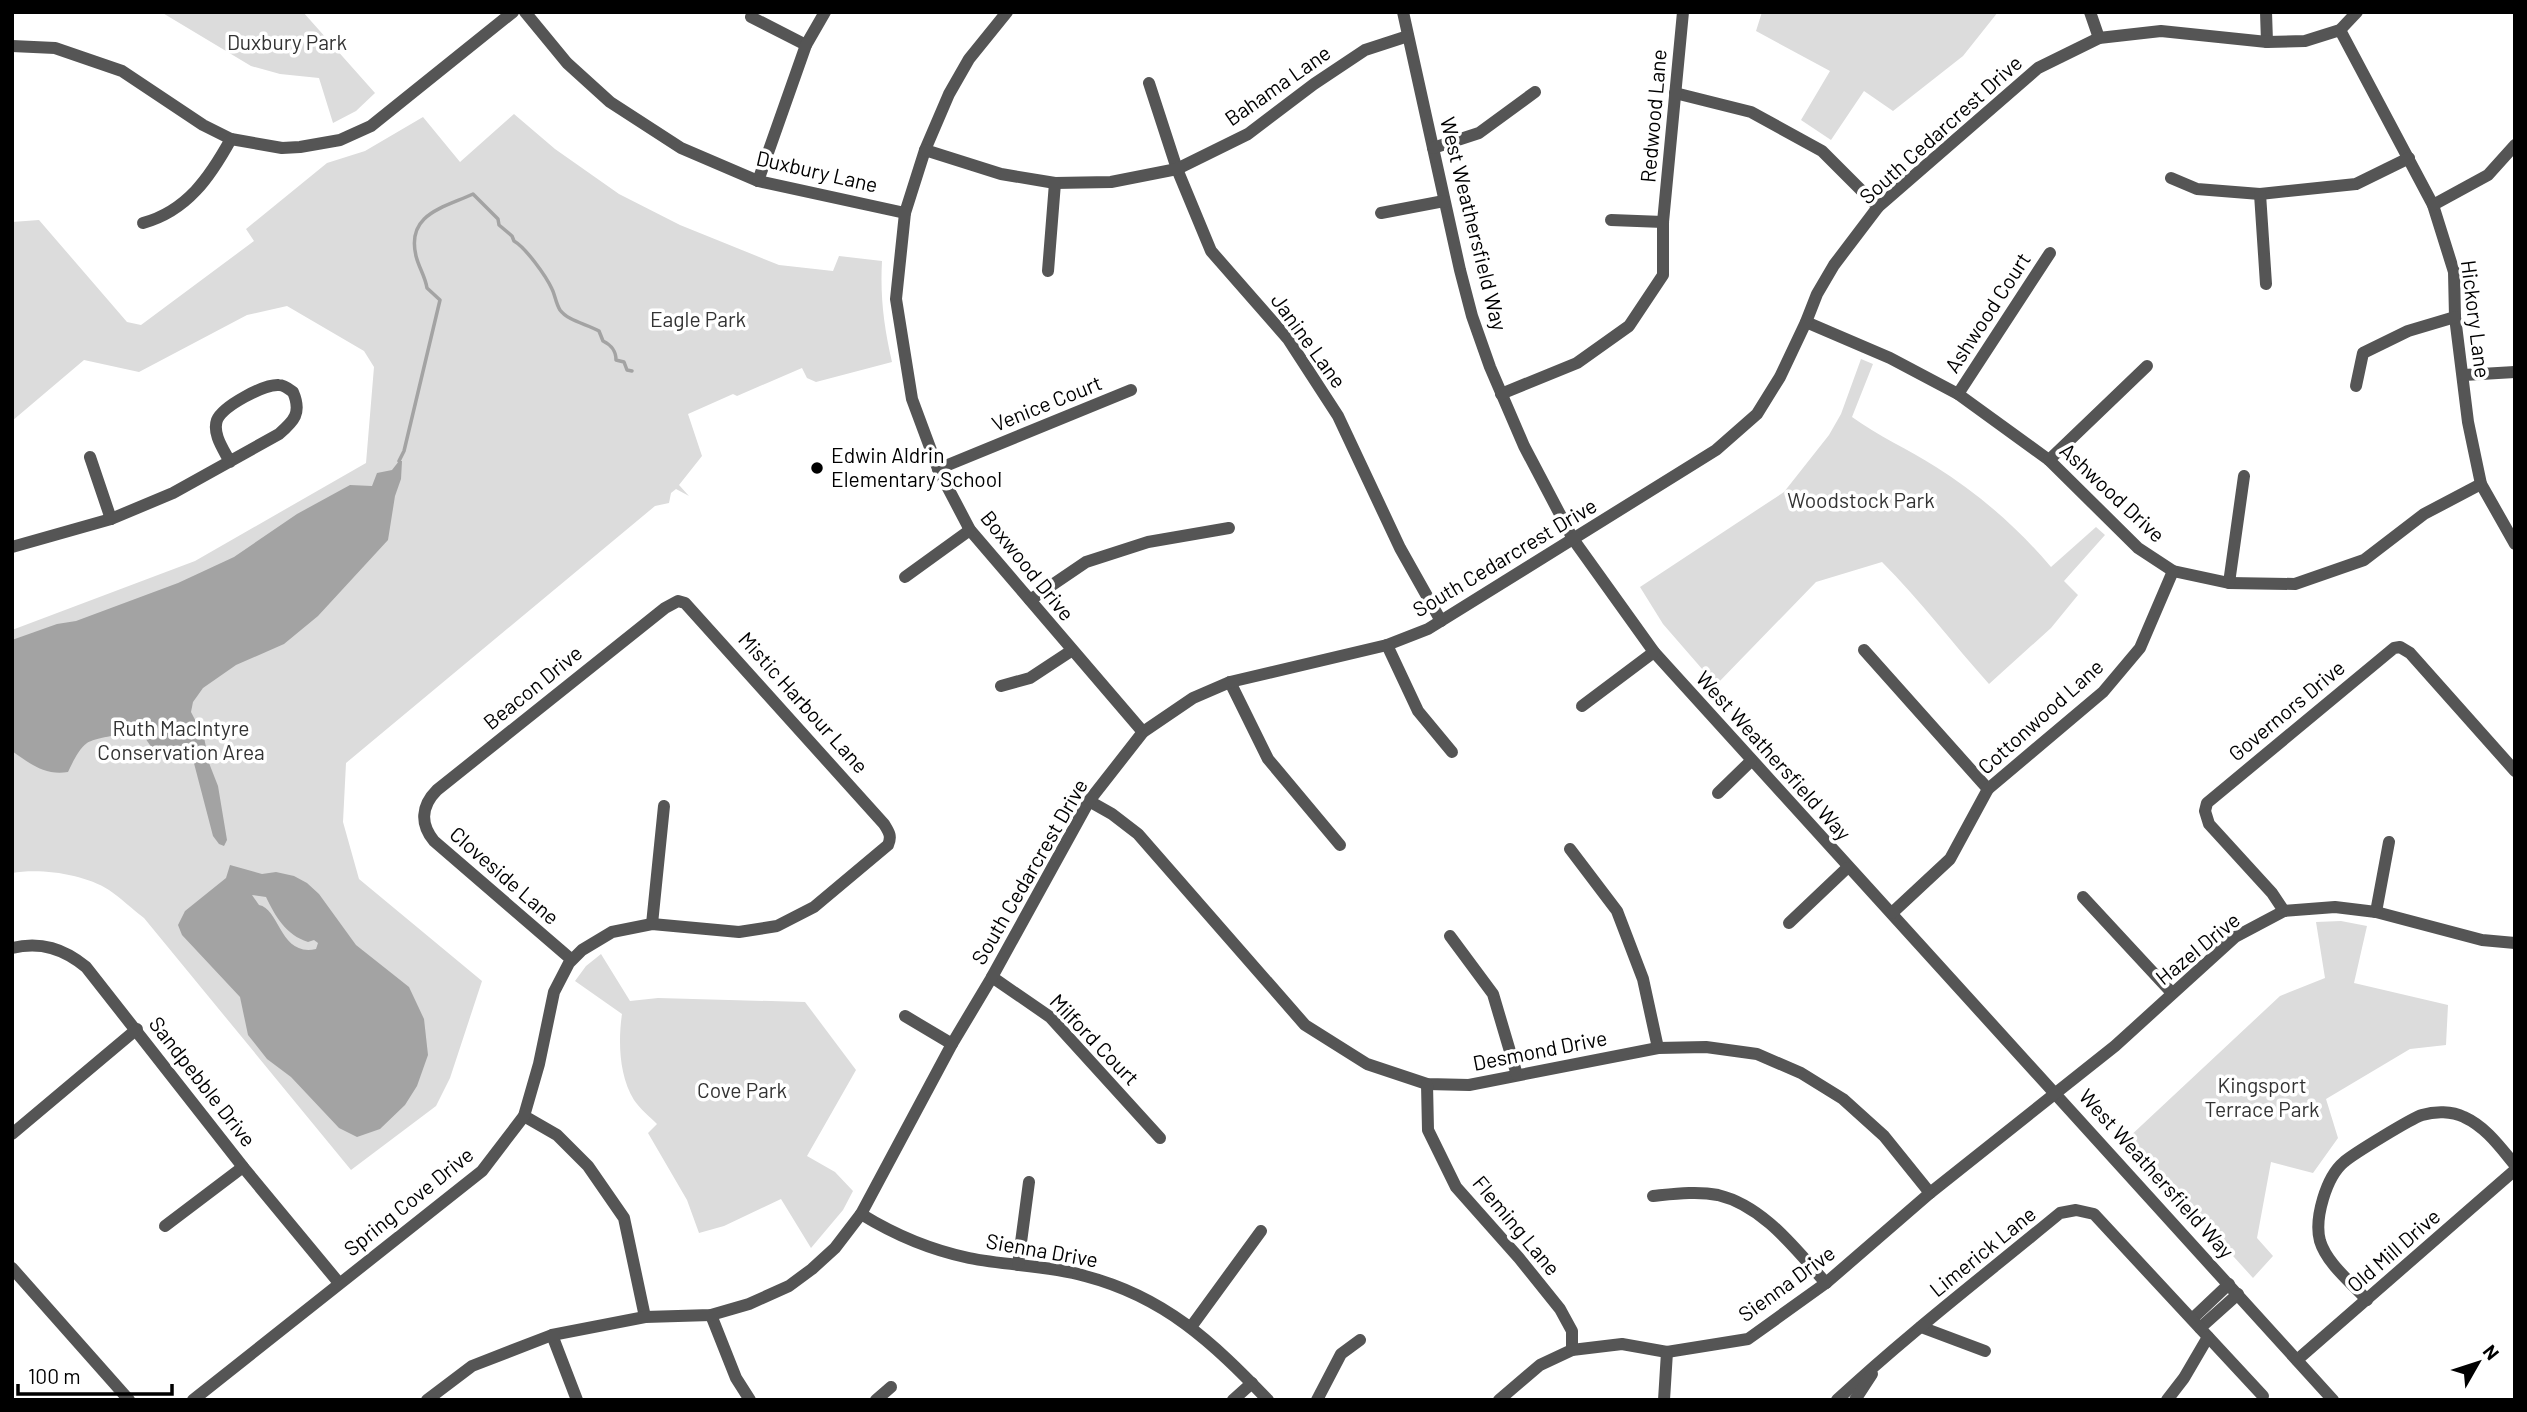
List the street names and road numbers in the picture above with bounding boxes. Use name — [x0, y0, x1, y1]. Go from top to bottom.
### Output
street label: Bahama Lane — [1220, 39, 1335, 130]
street label: Redwood Lane — [1634, 48, 1671, 184]
street label: South Cedarcrest Drive — [1854, 49, 2026, 208]
street label: West Weathersfield Way — [1436, 114, 1513, 333]
street label: Duxbury Lane — [754, 144, 880, 197]
street label: Ashwood Court — [1939, 247, 2035, 377]
street label: Hickory Lane — [2457, 258, 2496, 379]
street label: Janine Lane — [1266, 288, 1352, 392]
street label: Venice Court — [988, 369, 1105, 436]
street label: Ashwood Drive — [2055, 437, 2171, 547]
street label: South Cedarcrest Drive — [1408, 492, 1601, 621]
street label: Boxwood Drive — [976, 505, 1080, 625]
street label: Mistic Harbour Lane — [734, 626, 874, 778]
street label: Beacon Drive — [478, 639, 586, 734]
street label: Cottonwood Lane — [1972, 653, 2108, 779]
street label: Governors Drive — [2223, 654, 2349, 766]
street label: West Weathersfield Way — [1691, 665, 1857, 845]
street label: South Cedarcrest Drive — [965, 774, 1092, 968]
street label: Cloveside Lane — [445, 821, 565, 929]
street label: Hazel Drive — [2150, 906, 2244, 989]
street label: Milford Court — [1045, 988, 1145, 1090]
street label: Sandpebble Drive — [145, 1011, 262, 1151]
street label: Desmond Drive — [1470, 1024, 1609, 1075]
street label: West Weathersfield Way — [2074, 1083, 2240, 1263]
street label: Spring Cove Drive — [338, 1141, 478, 1261]
street label: Fleming Lane — [1468, 1170, 1566, 1280]
street label: Limerick Lane — [1924, 1200, 2040, 1301]
street label: Old Mill Drive — [2342, 1203, 2444, 1297]
street label: Sienna Drive — [984, 1227, 1100, 1272]
street label: Sienna Drive — [1733, 1239, 1839, 1326]

